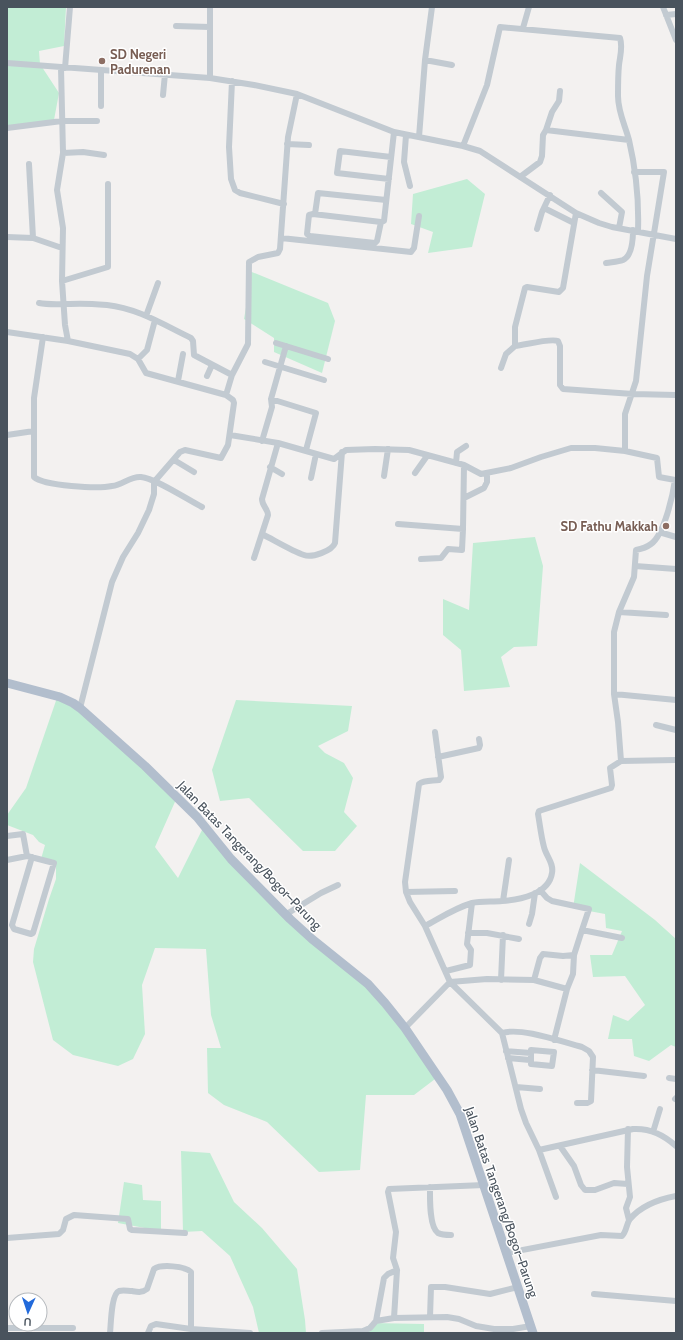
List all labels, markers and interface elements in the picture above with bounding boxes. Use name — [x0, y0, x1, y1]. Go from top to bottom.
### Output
place label: SD Negeri Padurenan — [110, 46, 170, 77]
marker: SD Negeri Padurenan — [97, 56, 107, 66]
place label: SD Fathu Makkah — [560, 518, 658, 534]
marker: SD Fathu Makkah — [661, 521, 671, 531]
street label: Jalan Batas Tangerang/Bogor–Parung — [174, 777, 326, 933]
street label: Jalan Batas Tangerang/Bogor–Parung — [461, 1104, 542, 1300]
north arrow — [8, 1292, 48, 1332]
text: U — [23, 1315, 32, 1329]

